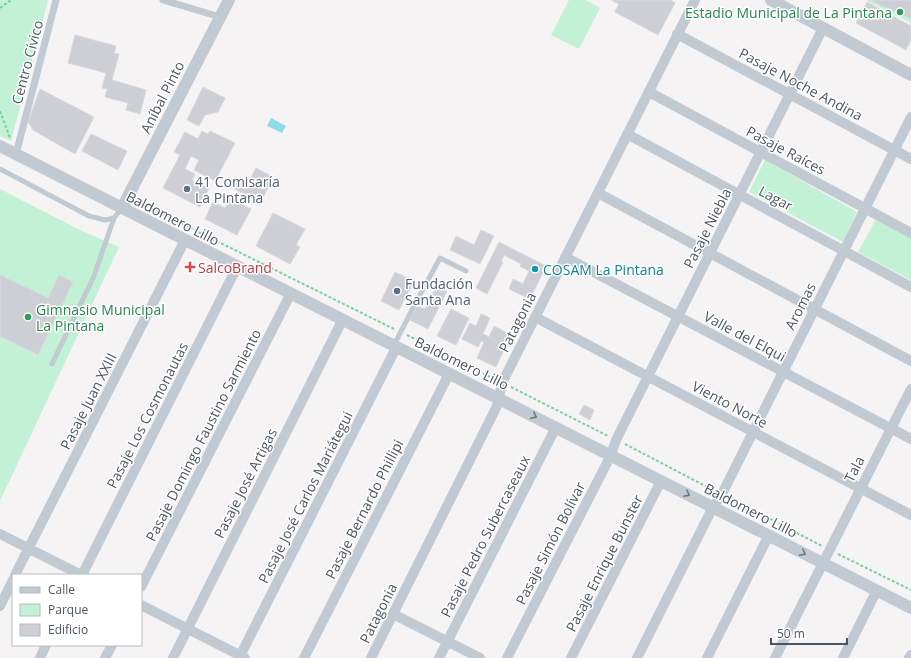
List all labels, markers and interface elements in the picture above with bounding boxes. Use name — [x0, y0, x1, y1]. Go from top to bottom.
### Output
place label: Estadio Municipal de La Pintana — [685, 3, 892, 22]
marker: Estadio Municipal de La Pintana — [895, 7, 905, 17]
street label: Centro Cívico — [7, 18, 47, 106]
street label: Pasaje Noche Andina — [736, 43, 866, 125]
street label: Aníbal Pinto — [136, 58, 188, 136]
street label: Pasaje Raíces — [743, 121, 829, 179]
place label: 41 Comisaría La Pintana — [195, 172, 280, 207]
street label: Lagar — [756, 181, 797, 215]
marker: 41 Comisaría La Pintana — [182, 184, 192, 194]
street label: Pasaje Niebla — [679, 185, 735, 271]
street label: Baldomero Lillo — [123, 186, 223, 250]
place label: SalcoBrand — [198, 258, 272, 277]
place label: COSAM La Pintana — [543, 260, 664, 279]
marker: SalcoBrand — [185, 262, 195, 272]
marker: COSAM La Pintana — [530, 264, 540, 274]
place label: Fundación Santa Ana — [405, 274, 473, 309]
street label: Aromas — [780, 279, 820, 333]
marker: Fundación Santa Ana — [392, 286, 402, 296]
street label: Patagonia — [494, 289, 540, 355]
place label: Gimnasio Municipal La Pintana — [36, 300, 165, 335]
street label: Valle del Elqui — [701, 306, 789, 366]
marker: Gimnasio Municipal La Pintana — [23, 312, 33, 322]
street label: Pasaje Domingo Faustino Sarmiento — [141, 326, 265, 544]
street label: Baldomero Lillo — [412, 332, 512, 394]
street label: Pasaje Los Cosmonautas — [102, 338, 192, 491]
street label: Pasaje Juan XXIII — [55, 349, 121, 453]
street label: Viento Norte — [689, 376, 771, 432]
street label: Pasaje José Carlos Mariátegui — [253, 408, 357, 586]
one-way arrow — [529, 411, 537, 419]
street label: Pasaje José Artigas — [209, 424, 281, 541]
street label: Pasaje Bernardo Phillipi — [321, 436, 407, 582]
street label: Pasaje Pedro Subercaseaux — [436, 451, 535, 620]
street label: Tala — [839, 453, 869, 485]
street label: Pasaje Simón Bolívar — [511, 478, 589, 608]
street label: Baldomero Lillo — [701, 478, 801, 542]
one-way arrow — [683, 489, 690, 496]
street label: Pasaje Enrique Bunster — [561, 491, 647, 635]
one-way arrow — [799, 548, 806, 555]
legend — [12, 574, 142, 646]
street label: Patagonia — [355, 580, 401, 646]
text: Calle — [48, 581, 75, 598]
text: Parque — [48, 601, 88, 618]
scale bar — [771, 620, 847, 646]
text: Edificio — [48, 621, 88, 638]
text: 50 m — [777, 625, 805, 642]

